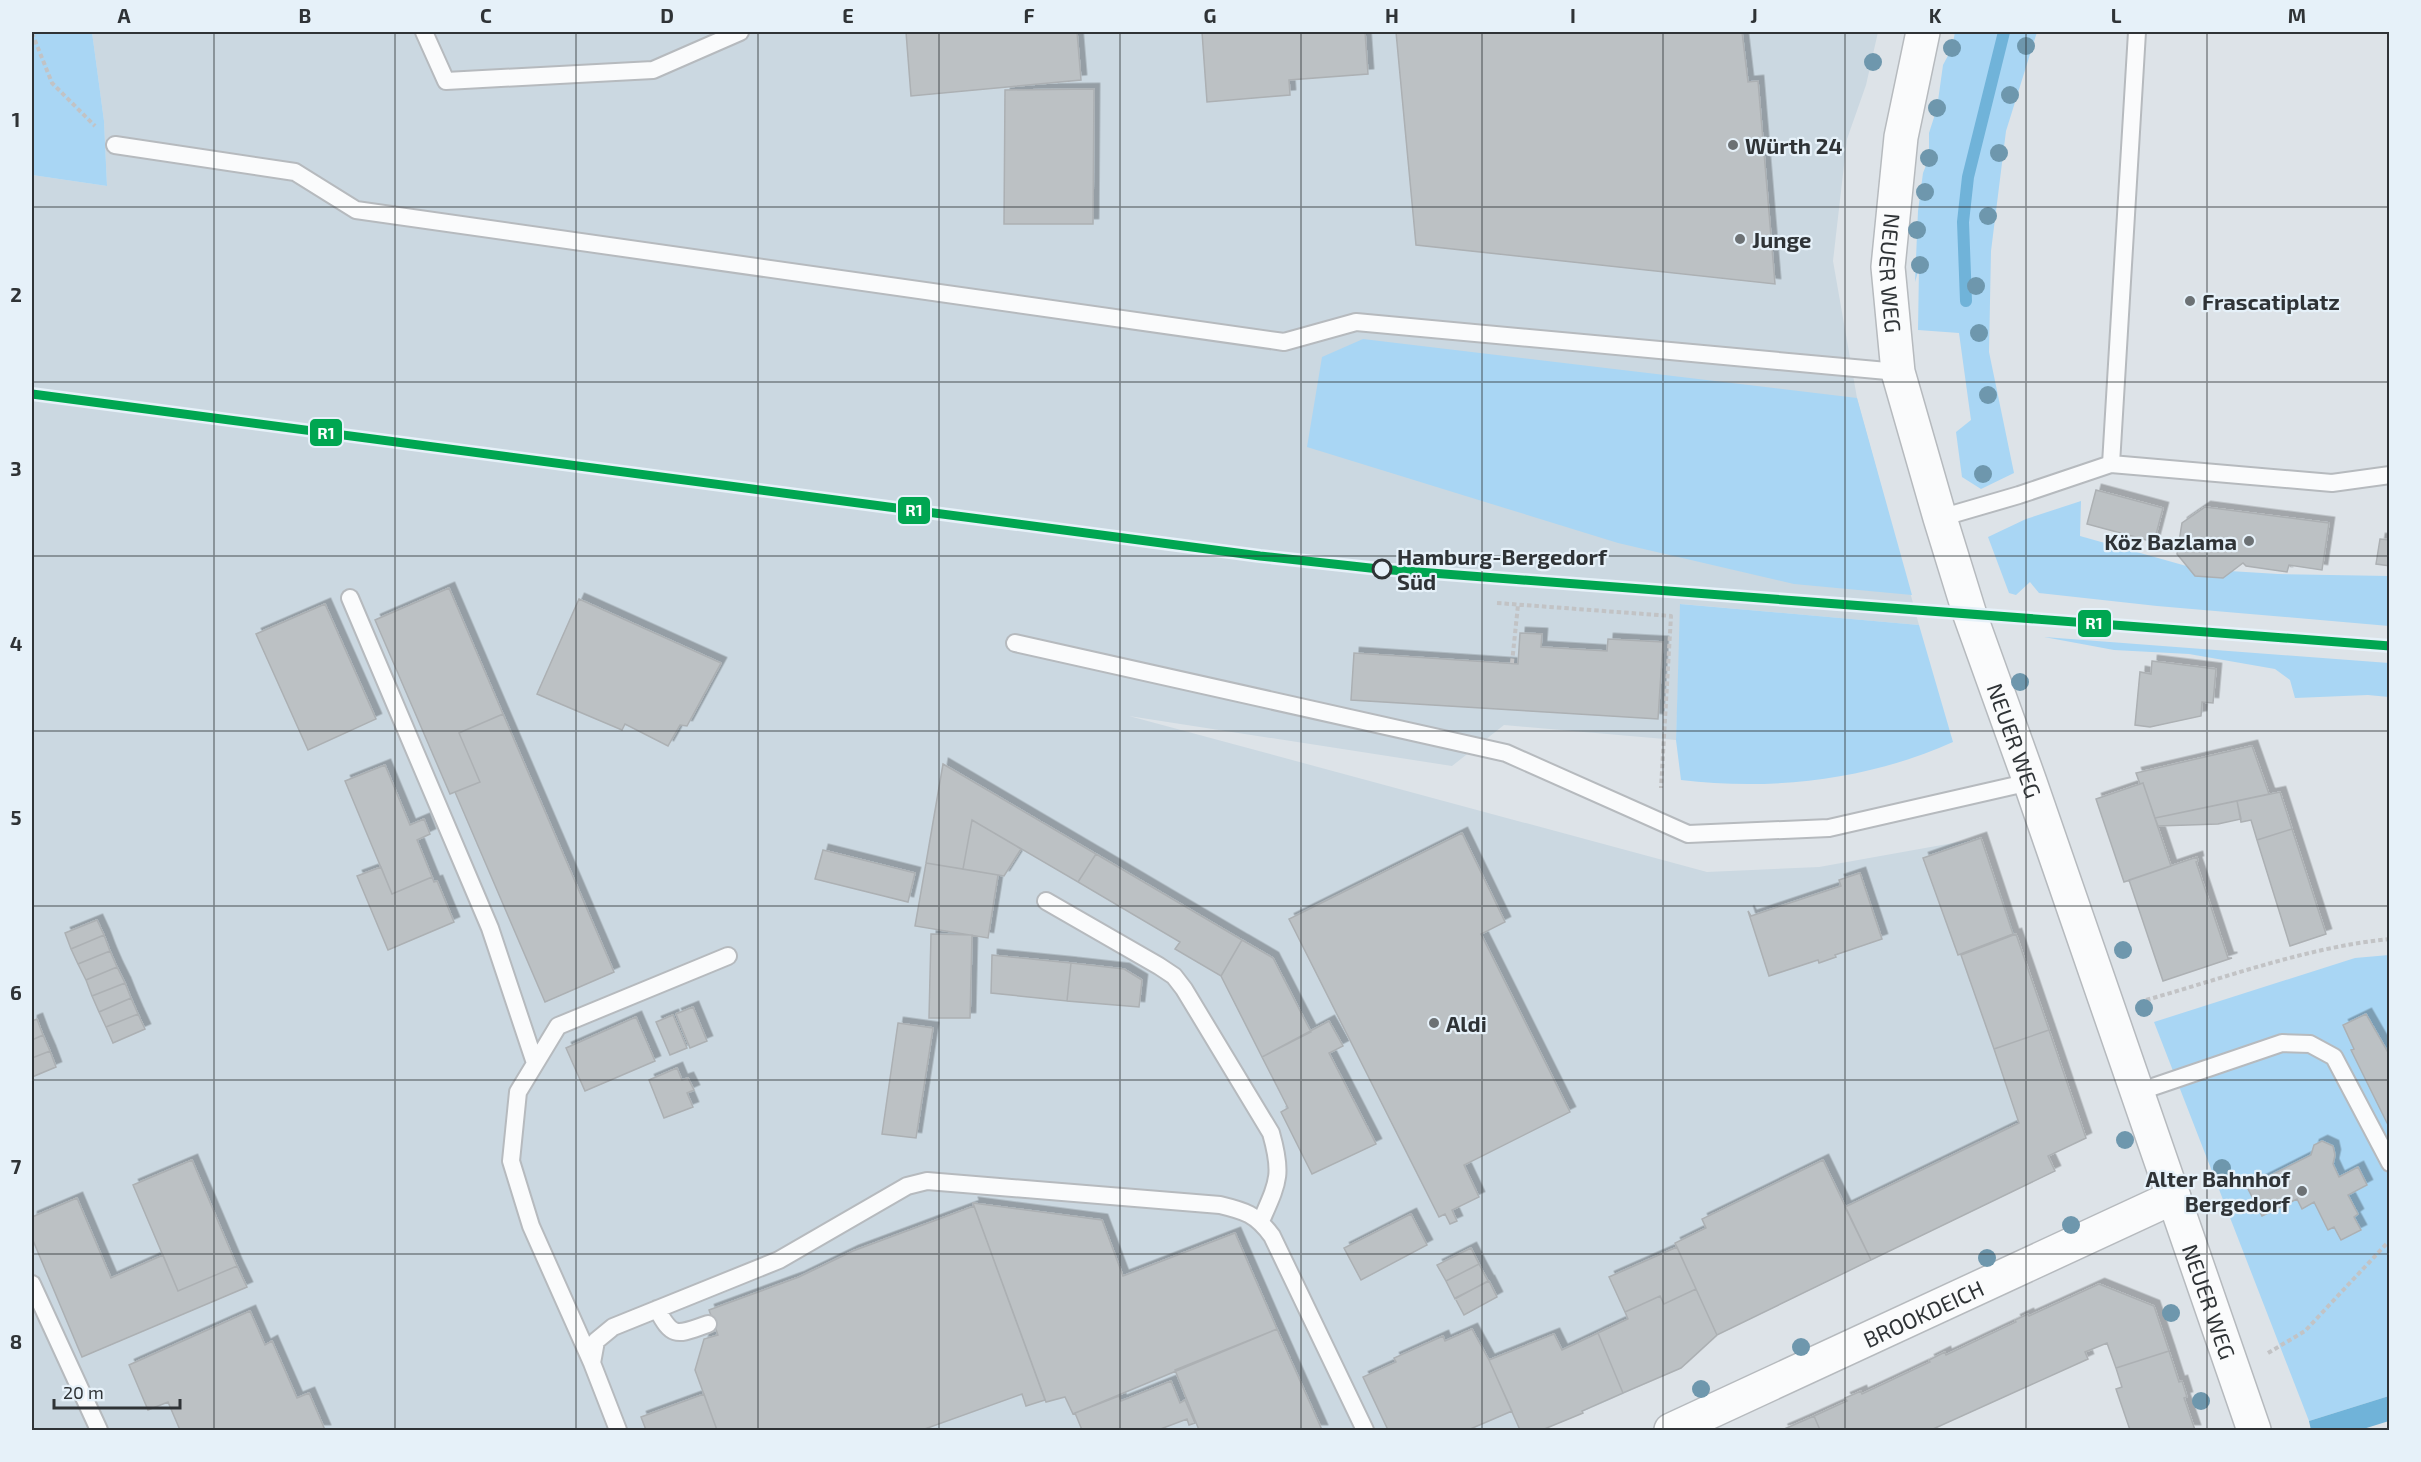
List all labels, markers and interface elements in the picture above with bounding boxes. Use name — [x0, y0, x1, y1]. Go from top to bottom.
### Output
text: A — [117, 3, 131, 27]
text: B — [299, 3, 311, 27]
text: C — [480, 3, 492, 27]
text: D — [660, 3, 674, 27]
text: E — [842, 3, 854, 27]
text: F — [1023, 3, 1035, 27]
text: G — [1204, 3, 1216, 27]
text: H — [1385, 3, 1399, 27]
text: I — [1570, 3, 1576, 27]
text: J — [1750, 3, 1758, 27]
text: K — [1929, 3, 1942, 27]
text: L — [2111, 3, 2122, 27]
text: M — [2288, 3, 2306, 27]
text: 1 — [12, 107, 20, 131]
place label: Würth 24 — [1745, 132, 1842, 158]
marker: Würth 24 — [1726, 138, 1740, 152]
street label: NEUER WEG — [1875, 212, 1907, 334]
place label: Junge — [1752, 226, 1812, 252]
marker: Junge — [1733, 232, 1747, 246]
text: 2 — [10, 282, 22, 306]
place label: Frascatiplatz — [2202, 288, 2340, 314]
marker: Frascatiplatz — [2183, 294, 2197, 308]
line badge: R1 — [309, 418, 343, 447]
text: R1 — [317, 423, 335, 442]
text: 3 — [10, 456, 22, 480]
line badge: R1 — [897, 496, 931, 525]
text: R1 — [905, 500, 923, 519]
place label: Köz Bazlama — [2104, 528, 2237, 554]
marker: Köz Bazlama — [2242, 534, 2256, 548]
place label: Hamburg-Bergedorf Süd — [1397, 543, 1608, 594]
marker: Hamburg-Bergedorf Süd — [1372, 559, 1392, 579]
line badge: R1 — [2077, 609, 2112, 638]
text: R1 — [2085, 613, 2103, 632]
text: 4 — [10, 631, 23, 655]
street label: NEUER WEG — [1983, 679, 2047, 801]
text: 5 — [10, 805, 22, 829]
text: 6 — [10, 980, 22, 1004]
place label: Aldi — [1446, 1010, 1487, 1036]
marker: Aldi — [1427, 1016, 1441, 1030]
text: 7 — [11, 1154, 22, 1178]
place label: Alter Bahnhof Bergedorf — [2145, 1165, 2291, 1216]
marker: Alter Bahnhof Bergedorf — [2295, 1184, 2309, 1198]
street label: NEUER WEG — [2178, 1241, 2241, 1362]
street label: BROOKDEICH — [1859, 1274, 1988, 1352]
text: 8 — [10, 1329, 22, 1353]
scale bar — [54, 1372, 180, 1410]
text: 20 m — [63, 1381, 104, 1403]

